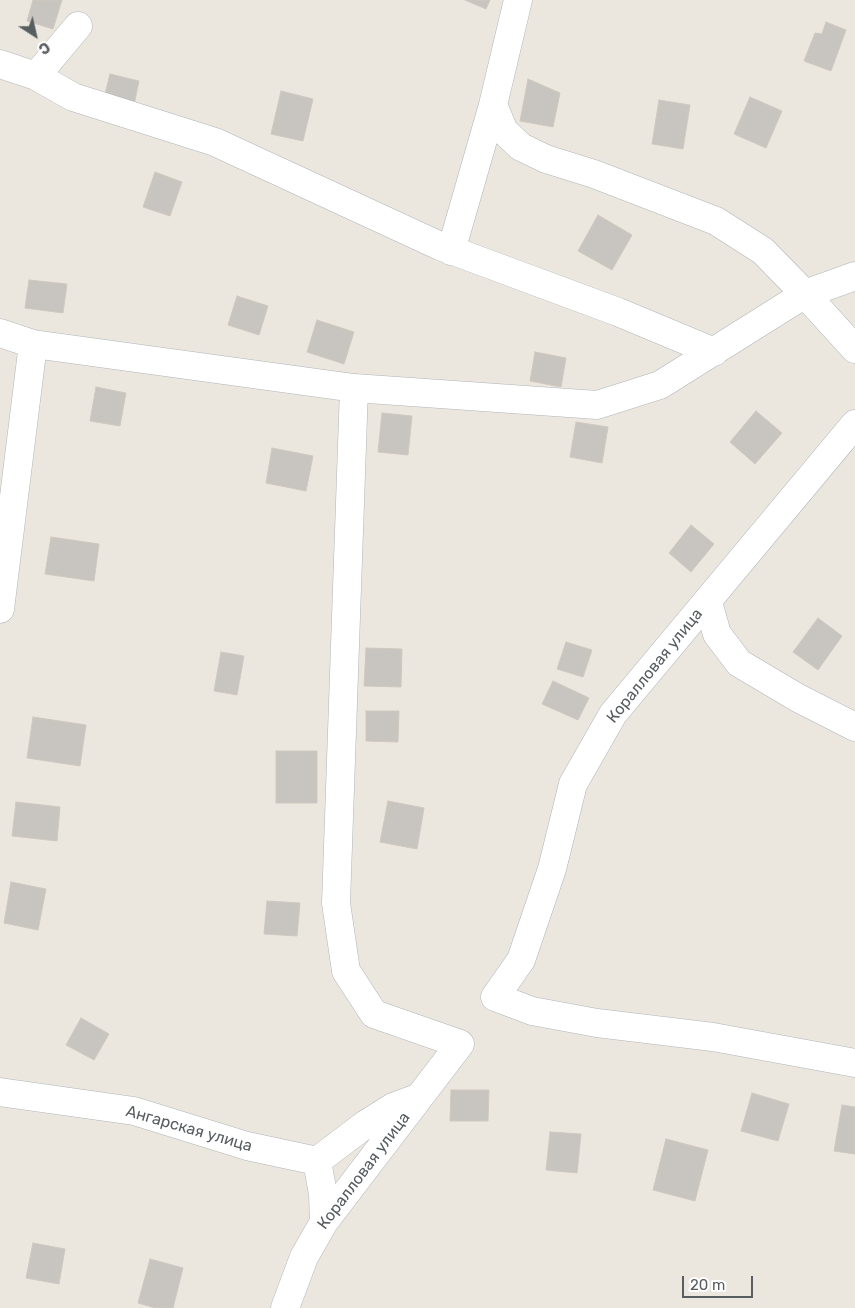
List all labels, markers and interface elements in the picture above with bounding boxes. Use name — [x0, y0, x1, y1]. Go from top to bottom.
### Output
north arrow — [10, 10, 60, 60]
text: С — [35, 38, 53, 57]
street label: Коралловая улица — [603, 605, 707, 727]
street label: Ангарская улица — [124, 1102, 254, 1156]
street label: Коралловая улица — [314, 1109, 414, 1233]
scale bar — [685, 1266, 756, 1298]
text: 20 m — [690, 1276, 725, 1294]

